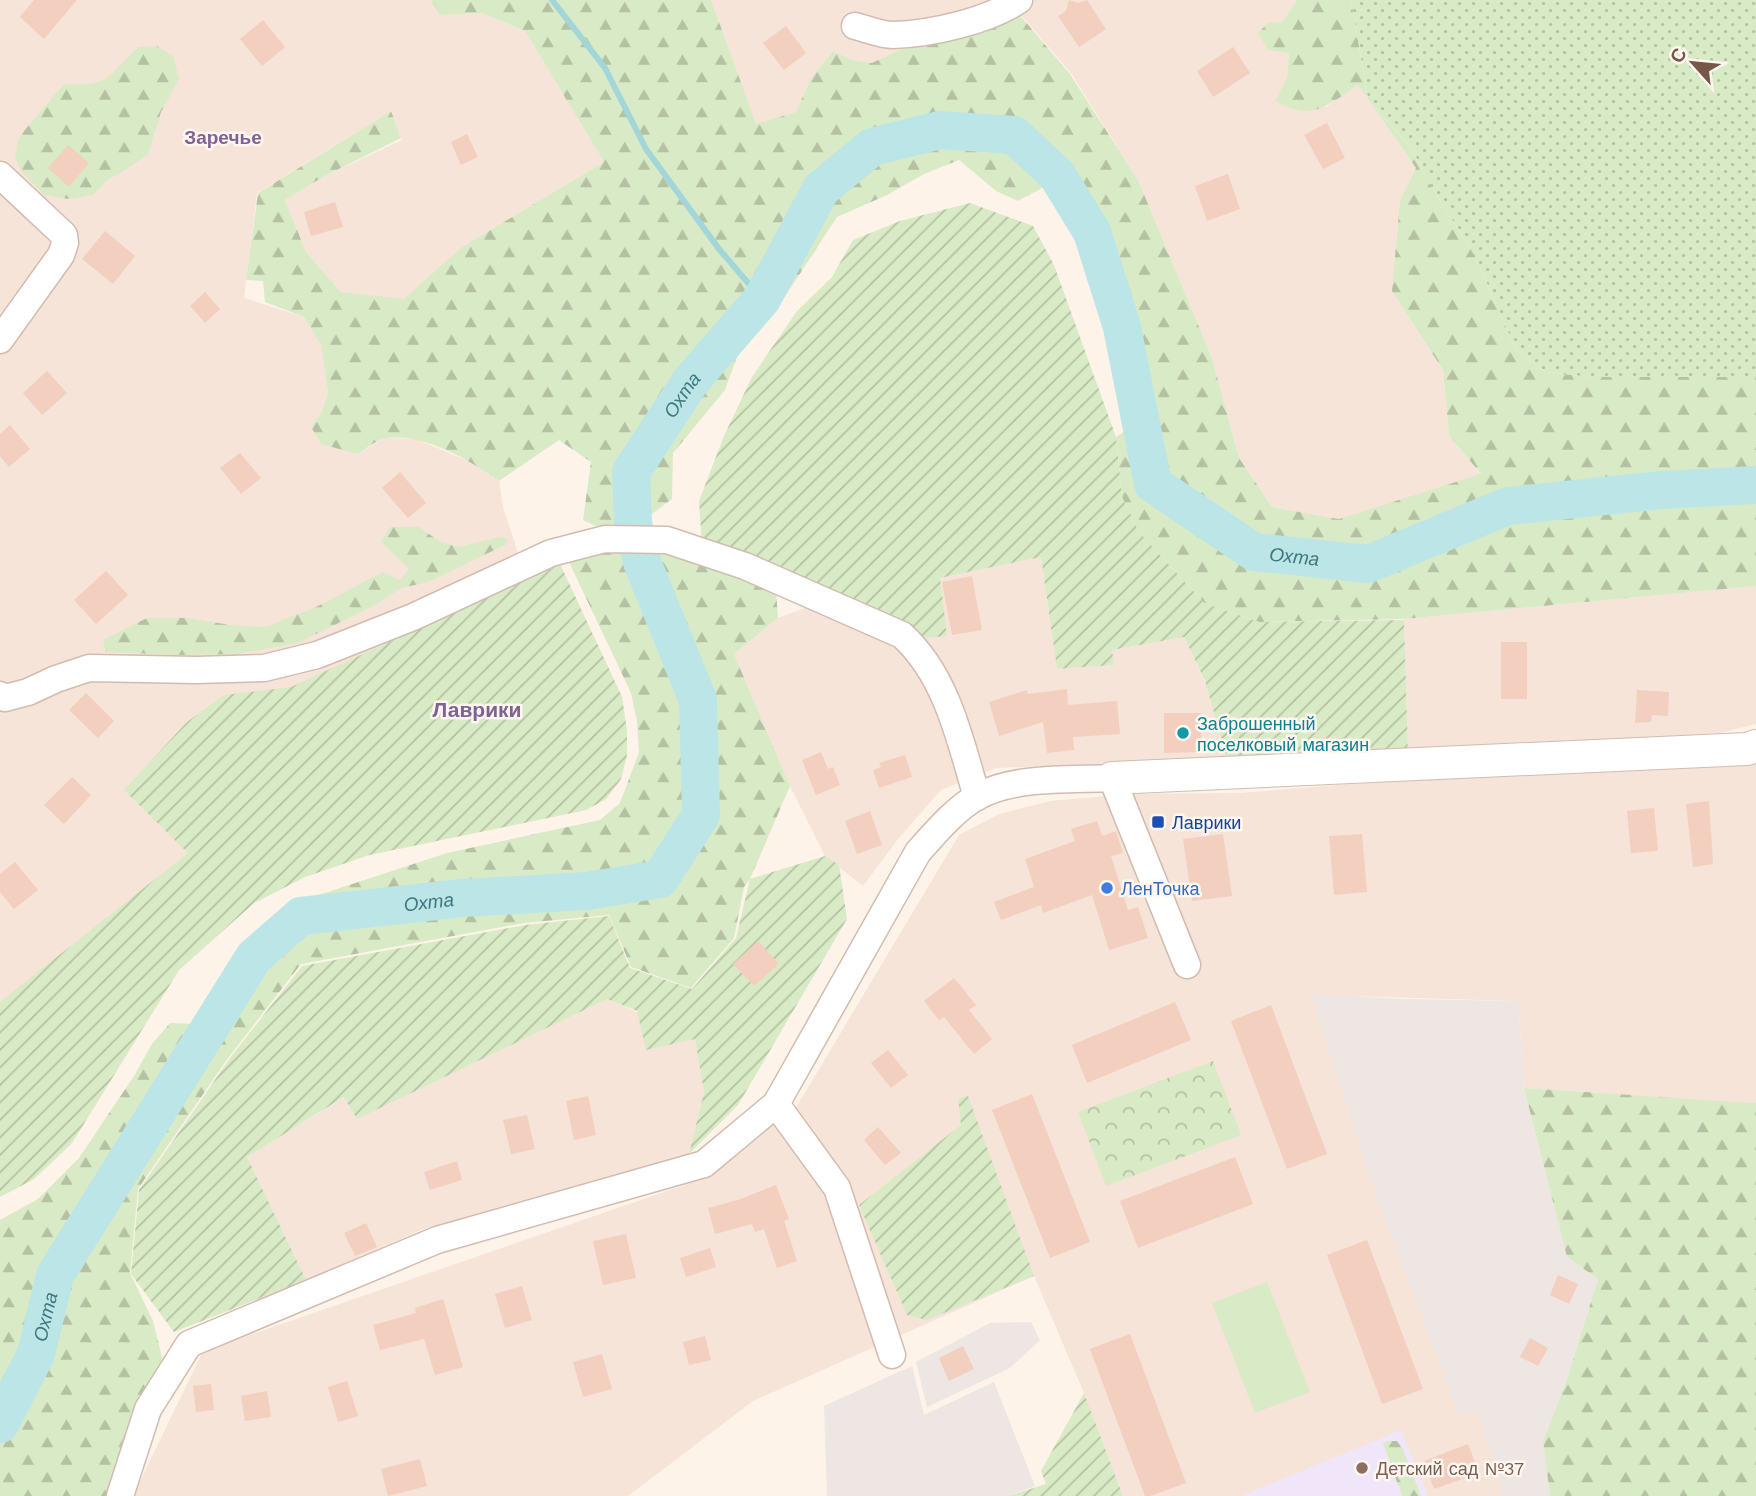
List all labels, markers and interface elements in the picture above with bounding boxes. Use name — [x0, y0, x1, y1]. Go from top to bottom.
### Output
north arrow — [1658, 28, 1728, 98]
text: С — [1665, 44, 1692, 67]
district label: Заречье — [184, 126, 262, 149]
water label: Охта — [658, 367, 705, 422]
water label: Охта — [1268, 542, 1321, 570]
district label: Лаврики — [432, 697, 522, 722]
place label: Заброшенный поселковый магазин — [1197, 713, 1369, 755]
marker: Заброшенный поселковый магазин — [1175, 725, 1191, 741]
place label: Лаврики — [1172, 812, 1241, 833]
marker: Лаврики — [1150, 814, 1166, 830]
place label: ЛенТочка — [1121, 878, 1201, 899]
marker: ЛенТочка — [1099, 880, 1115, 896]
water label: Охта — [403, 888, 455, 916]
water label: Охта — [28, 1290, 62, 1344]
place label: Детский сад №37 — [1376, 1458, 1524, 1479]
marker: Детский сад №37 — [1354, 1460, 1370, 1476]

